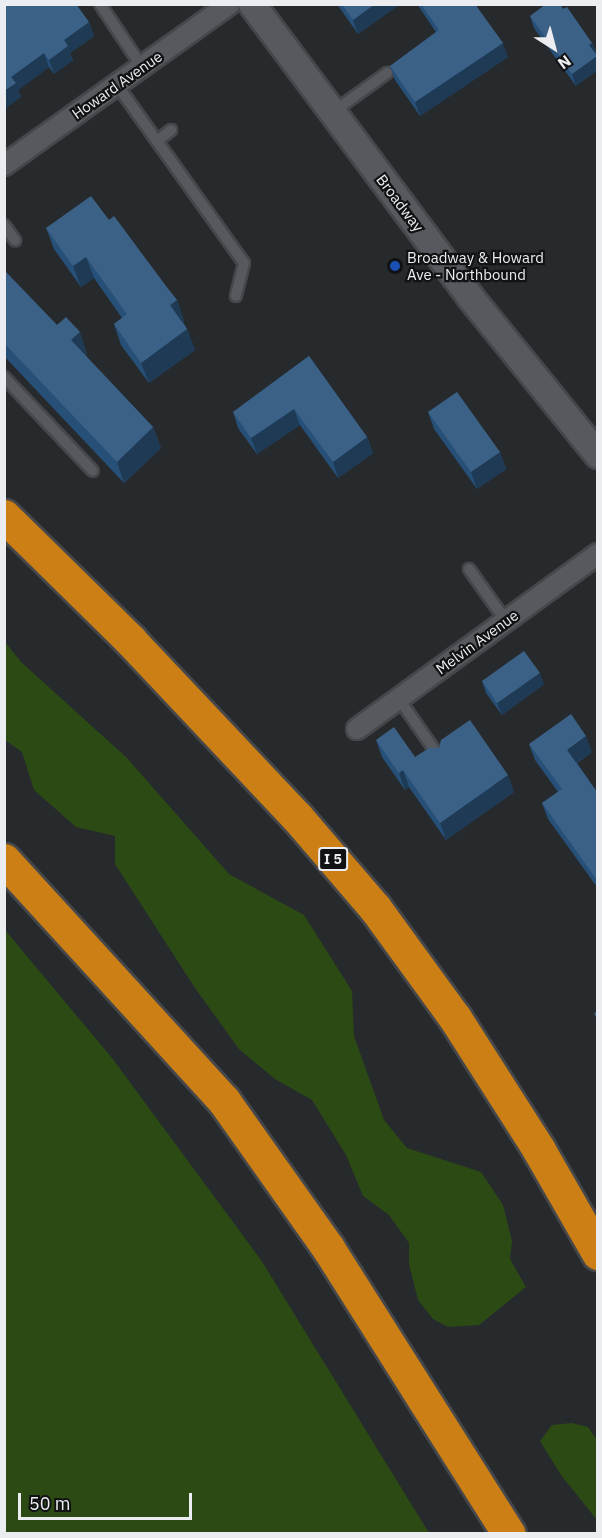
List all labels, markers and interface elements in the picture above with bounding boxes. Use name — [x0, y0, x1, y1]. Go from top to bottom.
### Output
north arrow — [524, 18, 584, 78]
street label: Howard Avenue — [68, 47, 166, 123]
text: N — [554, 51, 575, 74]
street label: Broadway — [373, 171, 427, 235]
place label: Broadway & Howard Ave - Northbound — [407, 248, 544, 283]
marker: Broadway & Howard Ave - Northbound — [388, 259, 402, 273]
street label: Melvin Avenue — [432, 606, 522, 678]
road number: I 5 — [318, 848, 348, 870]
scale bar — [21, 1481, 195, 1519]
text: 50 m — [29, 1492, 71, 1515]

